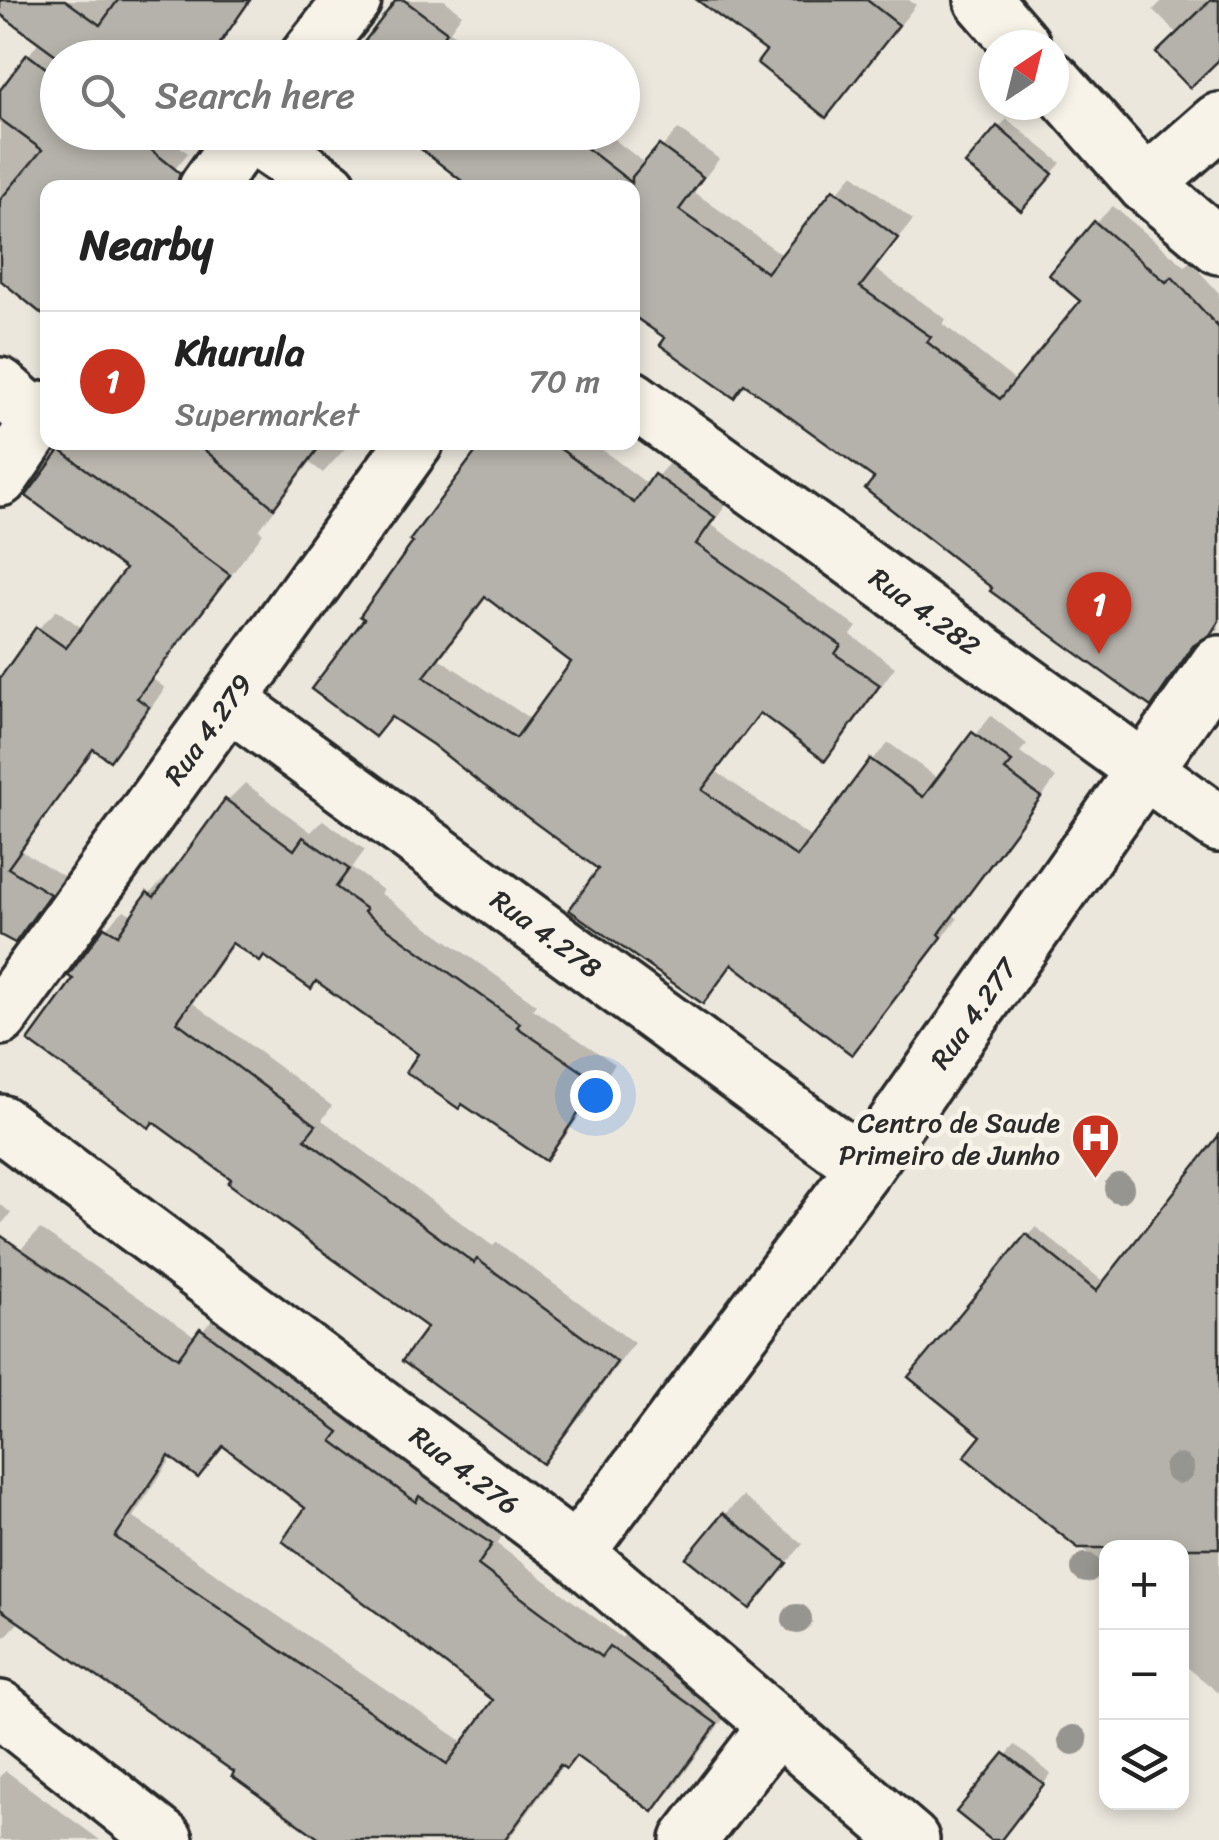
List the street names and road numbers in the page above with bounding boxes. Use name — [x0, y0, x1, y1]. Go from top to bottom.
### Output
street label: Rua 4.282 — [858, 554, 991, 669]
street label: Rua 4.279 — [151, 663, 266, 796]
street label: Rua 4.278 — [480, 876, 612, 992]
street label: Rua 4.277 — [917, 946, 1031, 1080]
street label: Rua 4.276 — [399, 1413, 530, 1528]

